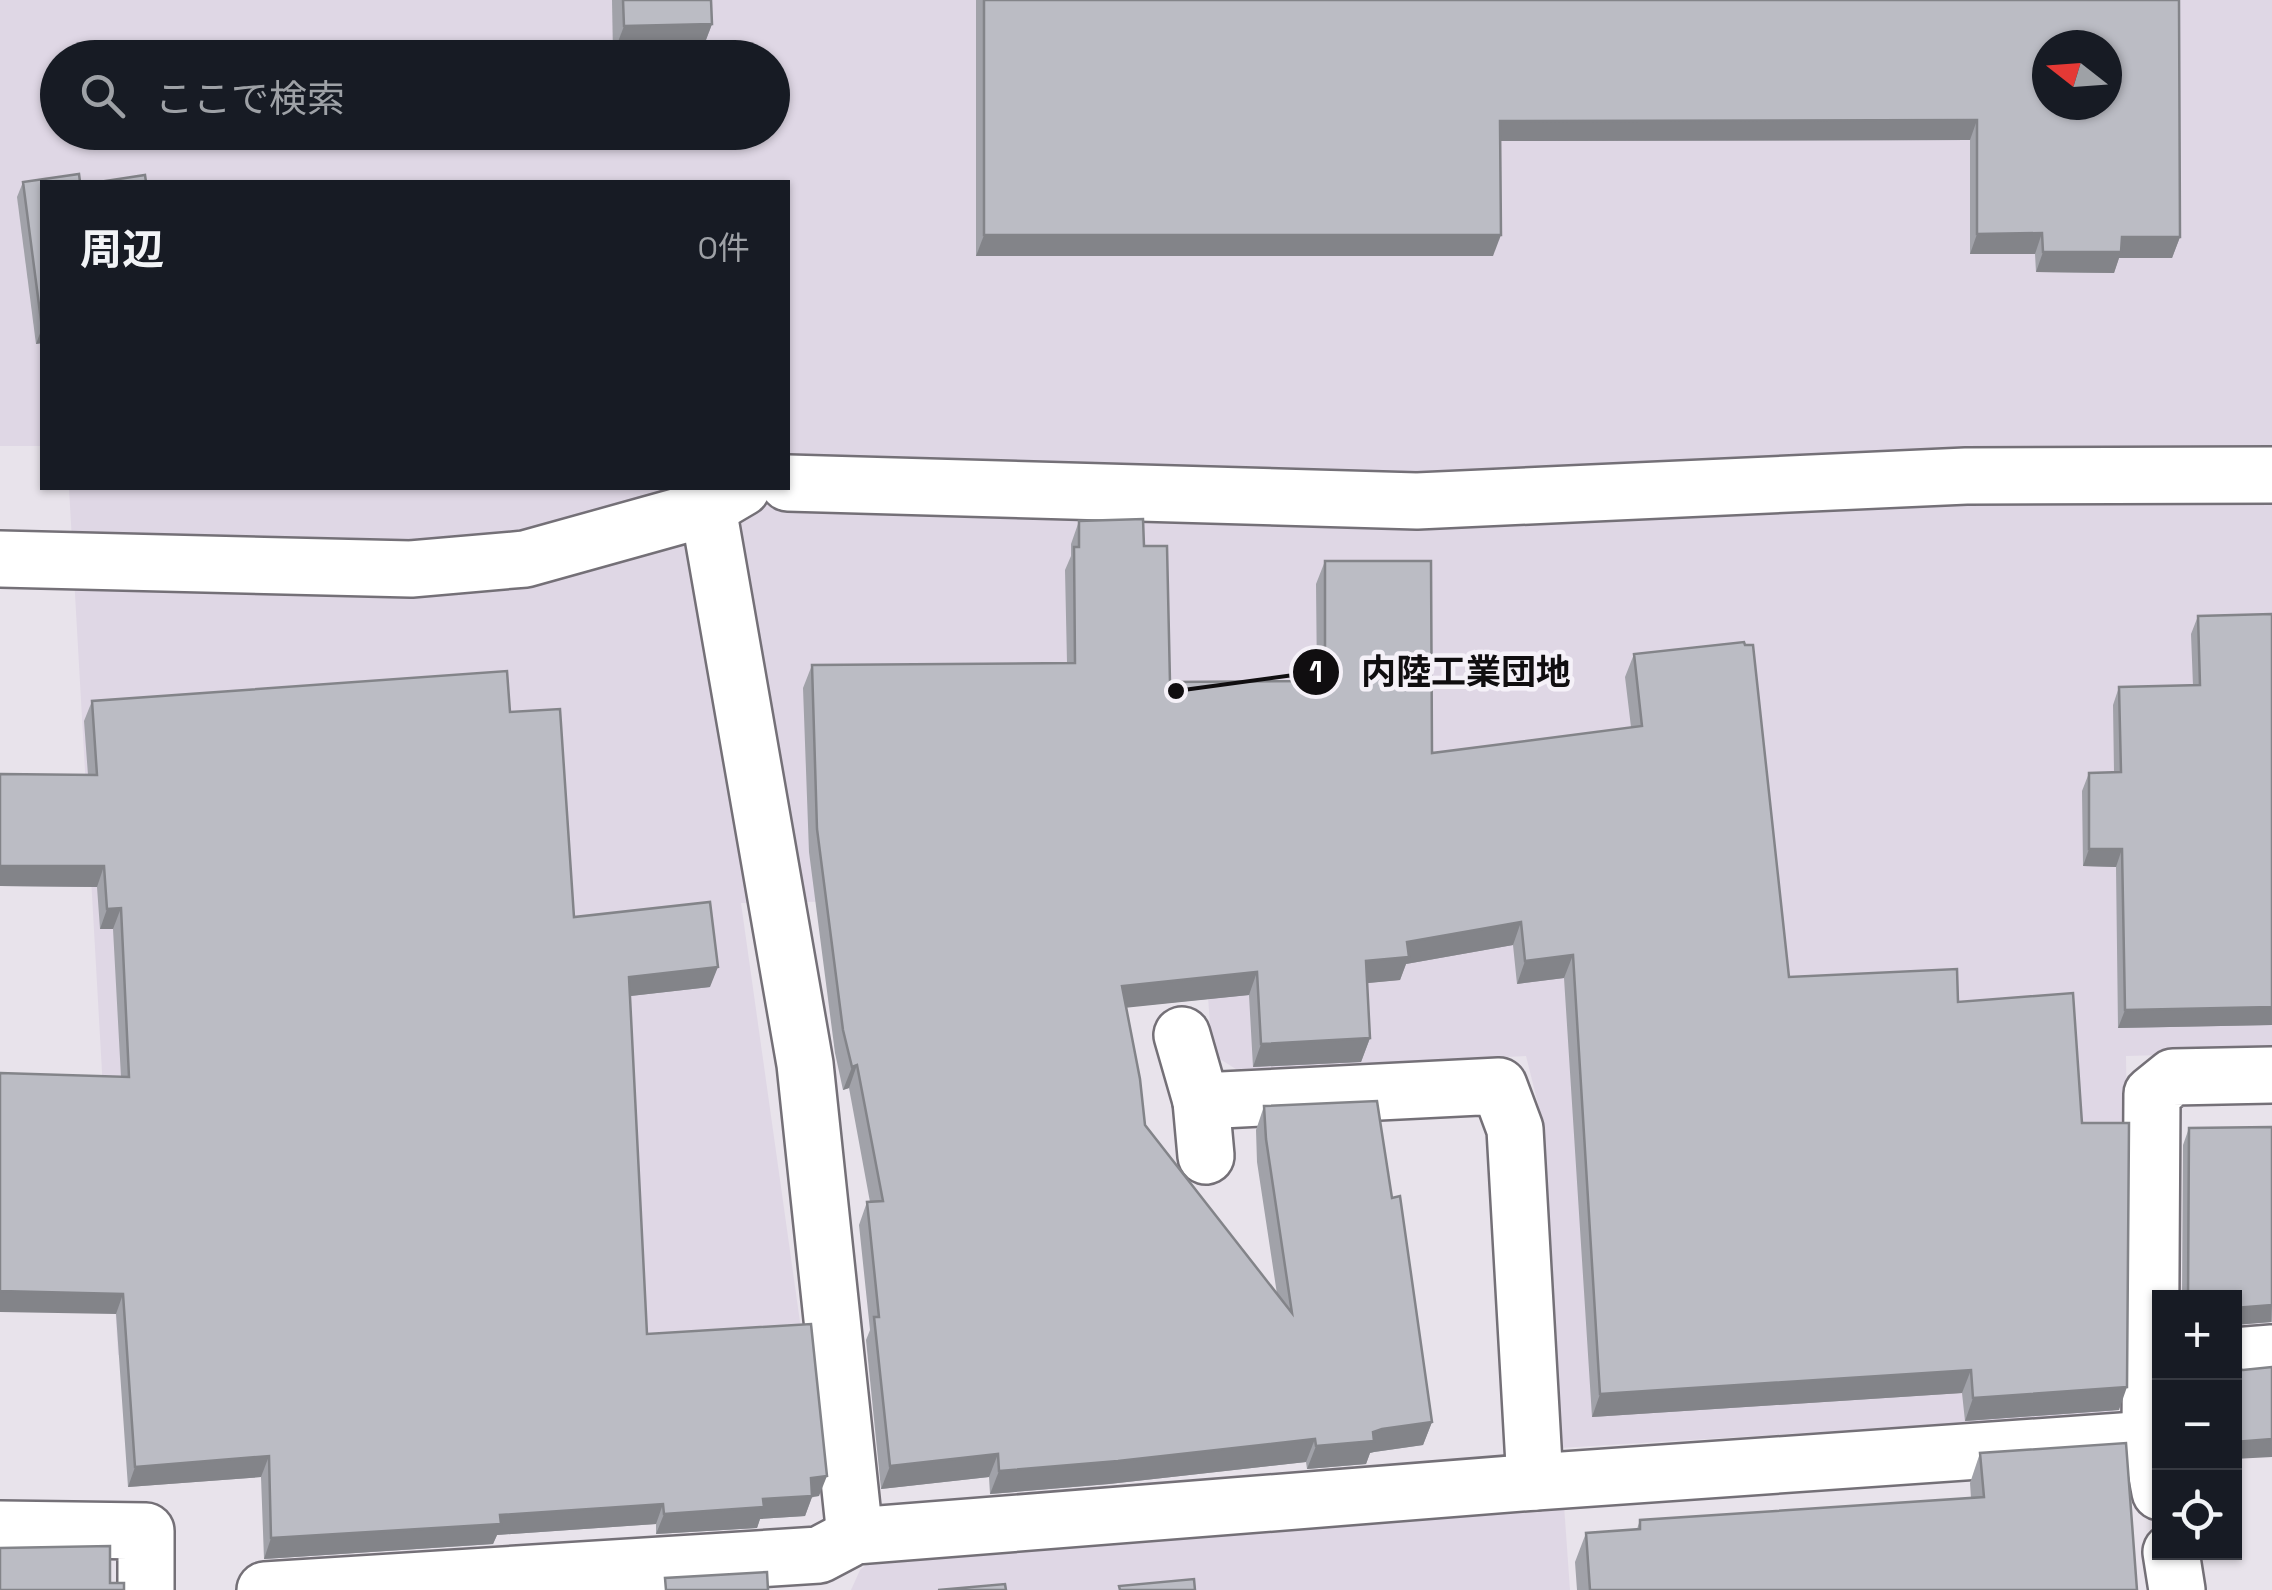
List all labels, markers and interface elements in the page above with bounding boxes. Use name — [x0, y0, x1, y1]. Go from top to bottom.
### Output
north arrow — [2032, 30, 2122, 120]
search box — [40, 40, 790, 150]
icon: search — [75, 68, 130, 123]
text: ここで検索 — [155, 75, 345, 123]
text: 周辺 — [80, 223, 164, 276]
text: 0件 — [697, 228, 750, 268]
callout: 内陸工業団地 — [1291, 639, 1591, 704]
text: 内陸工業団地 — [1361, 650, 1571, 694]
text: 1 — [1309, 652, 1323, 691]
map controls — [2152, 1290, 2242, 1560]
button: + — [2152, 1290, 2242, 1380]
button: − — [2152, 1380, 2242, 1470]
button: locate — [2152, 1470, 2242, 1560]

